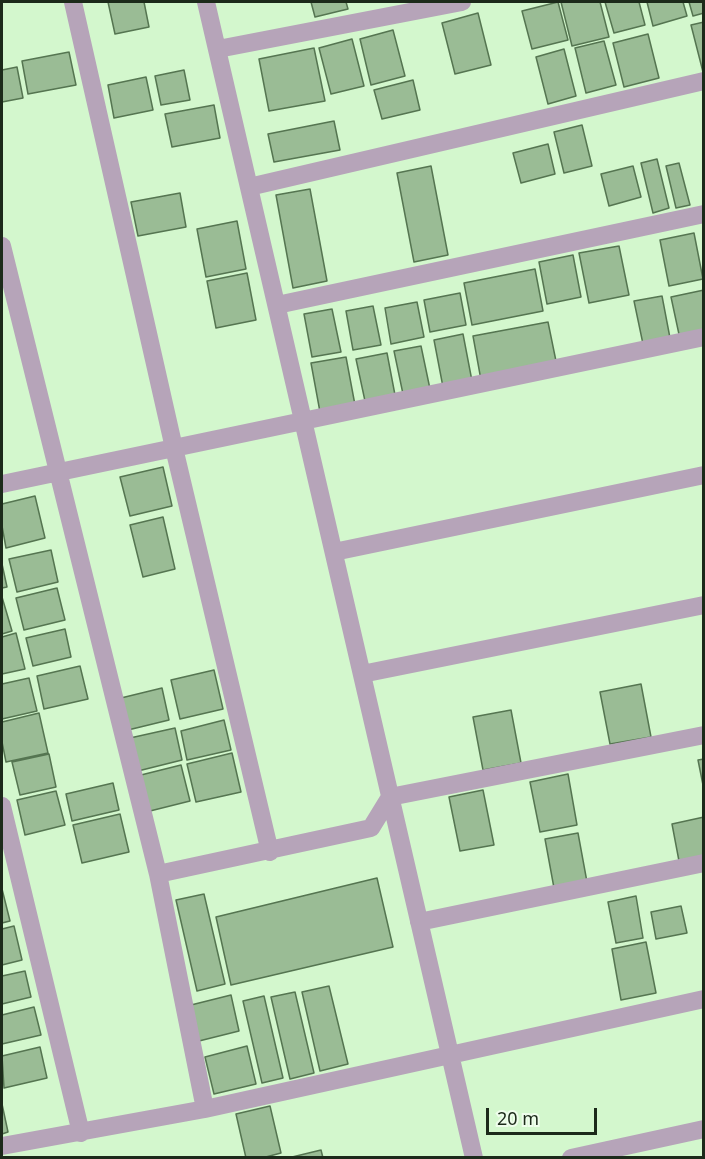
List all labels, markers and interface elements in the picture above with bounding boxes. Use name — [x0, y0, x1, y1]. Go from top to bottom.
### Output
scale bar — [489, 1096, 600, 1134]
text: 20 m — [497, 1106, 539, 1130]

